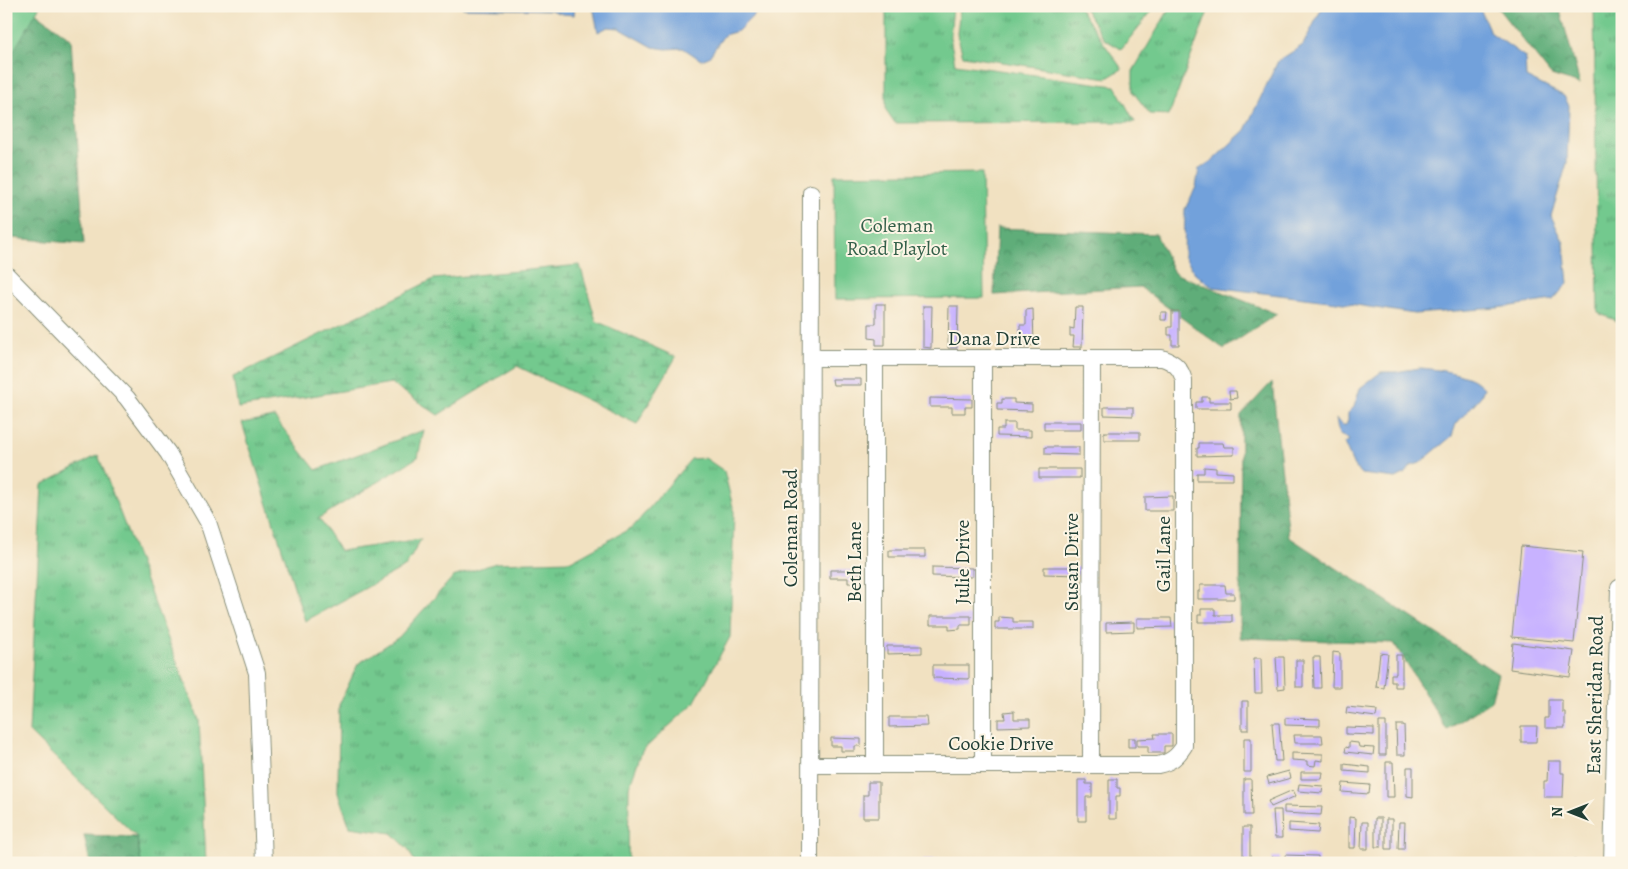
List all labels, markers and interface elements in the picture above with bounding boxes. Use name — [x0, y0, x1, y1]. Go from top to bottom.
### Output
park label: Coleman Road Playlot — [847, 212, 948, 262]
street label: Dana Drive — [948, 325, 1040, 352]
street label: Coleman Road — [777, 469, 804, 587]
street label: Susan Drive — [1058, 513, 1085, 611]
street label: Gail Lane — [1150, 516, 1177, 592]
street label: Julie Drive — [949, 519, 976, 605]
street label: Beth Lane — [841, 521, 868, 603]
street label: East Sheridan Road — [1580, 615, 1610, 775]
street label: Cookie Drive — [948, 730, 1054, 757]
north arrow — [1546, 786, 1596, 836]
text: N — [1548, 807, 1567, 817]

